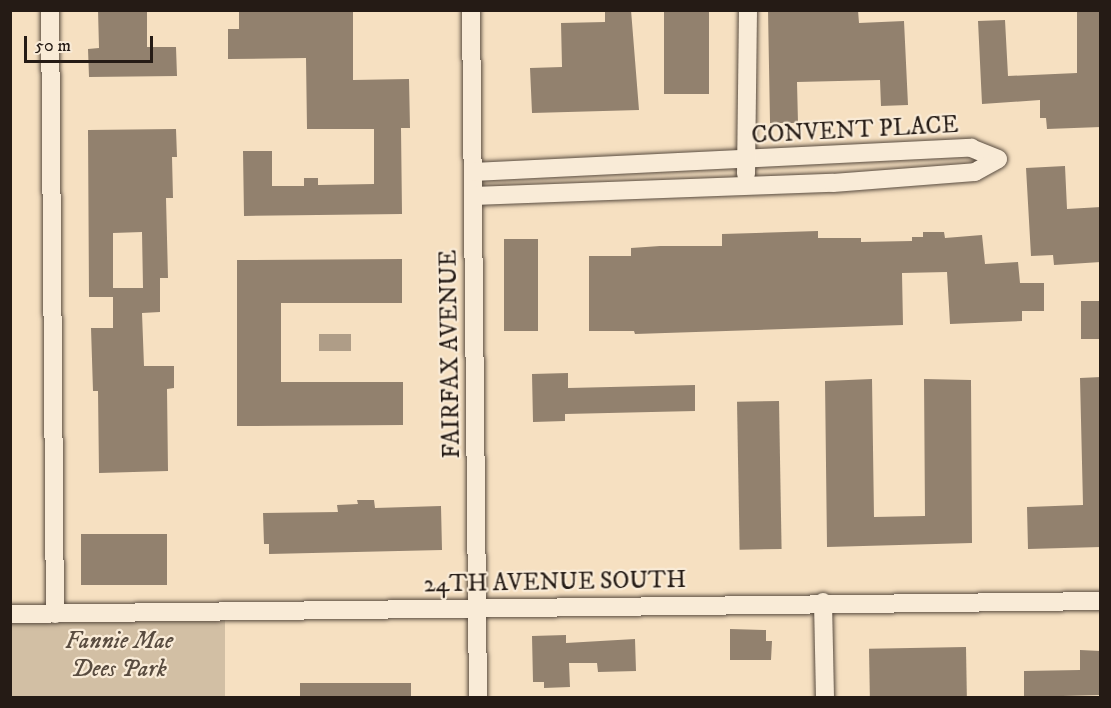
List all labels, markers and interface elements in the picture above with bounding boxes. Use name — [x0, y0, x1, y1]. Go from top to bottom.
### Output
scale bar — [27, 24, 156, 62]
text: 50 m — [35, 35, 71, 57]
street label: CONVENT PLACE — [751, 111, 959, 151]
street label: FAIRFAX AVENUE — [435, 249, 467, 459]
street label: 24TH AVENUE SOUTH — [423, 566, 687, 600]
park label: Fannie Mae Dees Park — [65, 628, 173, 684]

